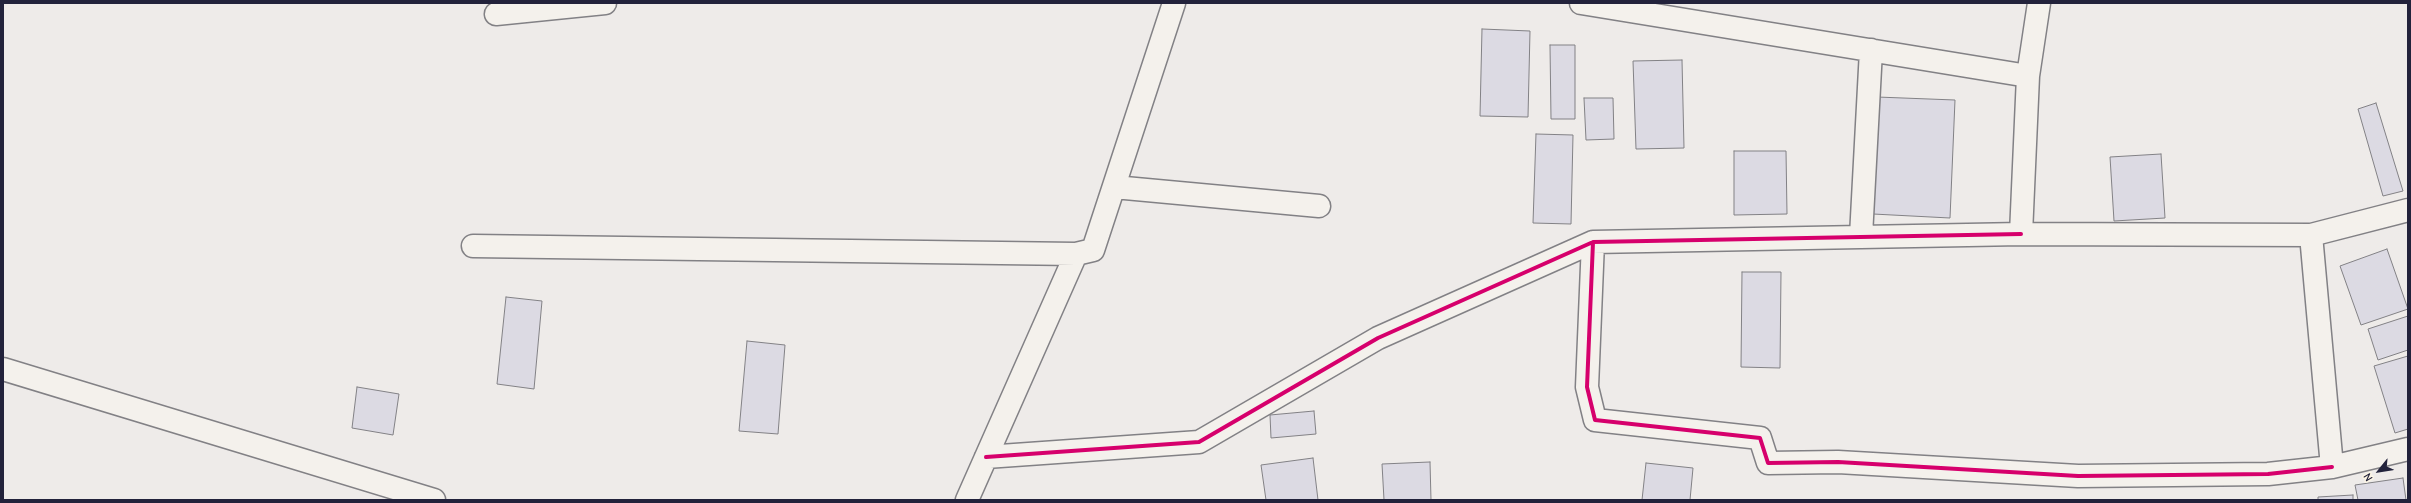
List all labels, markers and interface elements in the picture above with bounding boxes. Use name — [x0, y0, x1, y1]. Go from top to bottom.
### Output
north arrow — [2359, 451, 2399, 491]
text: N — [2361, 471, 2376, 484]

